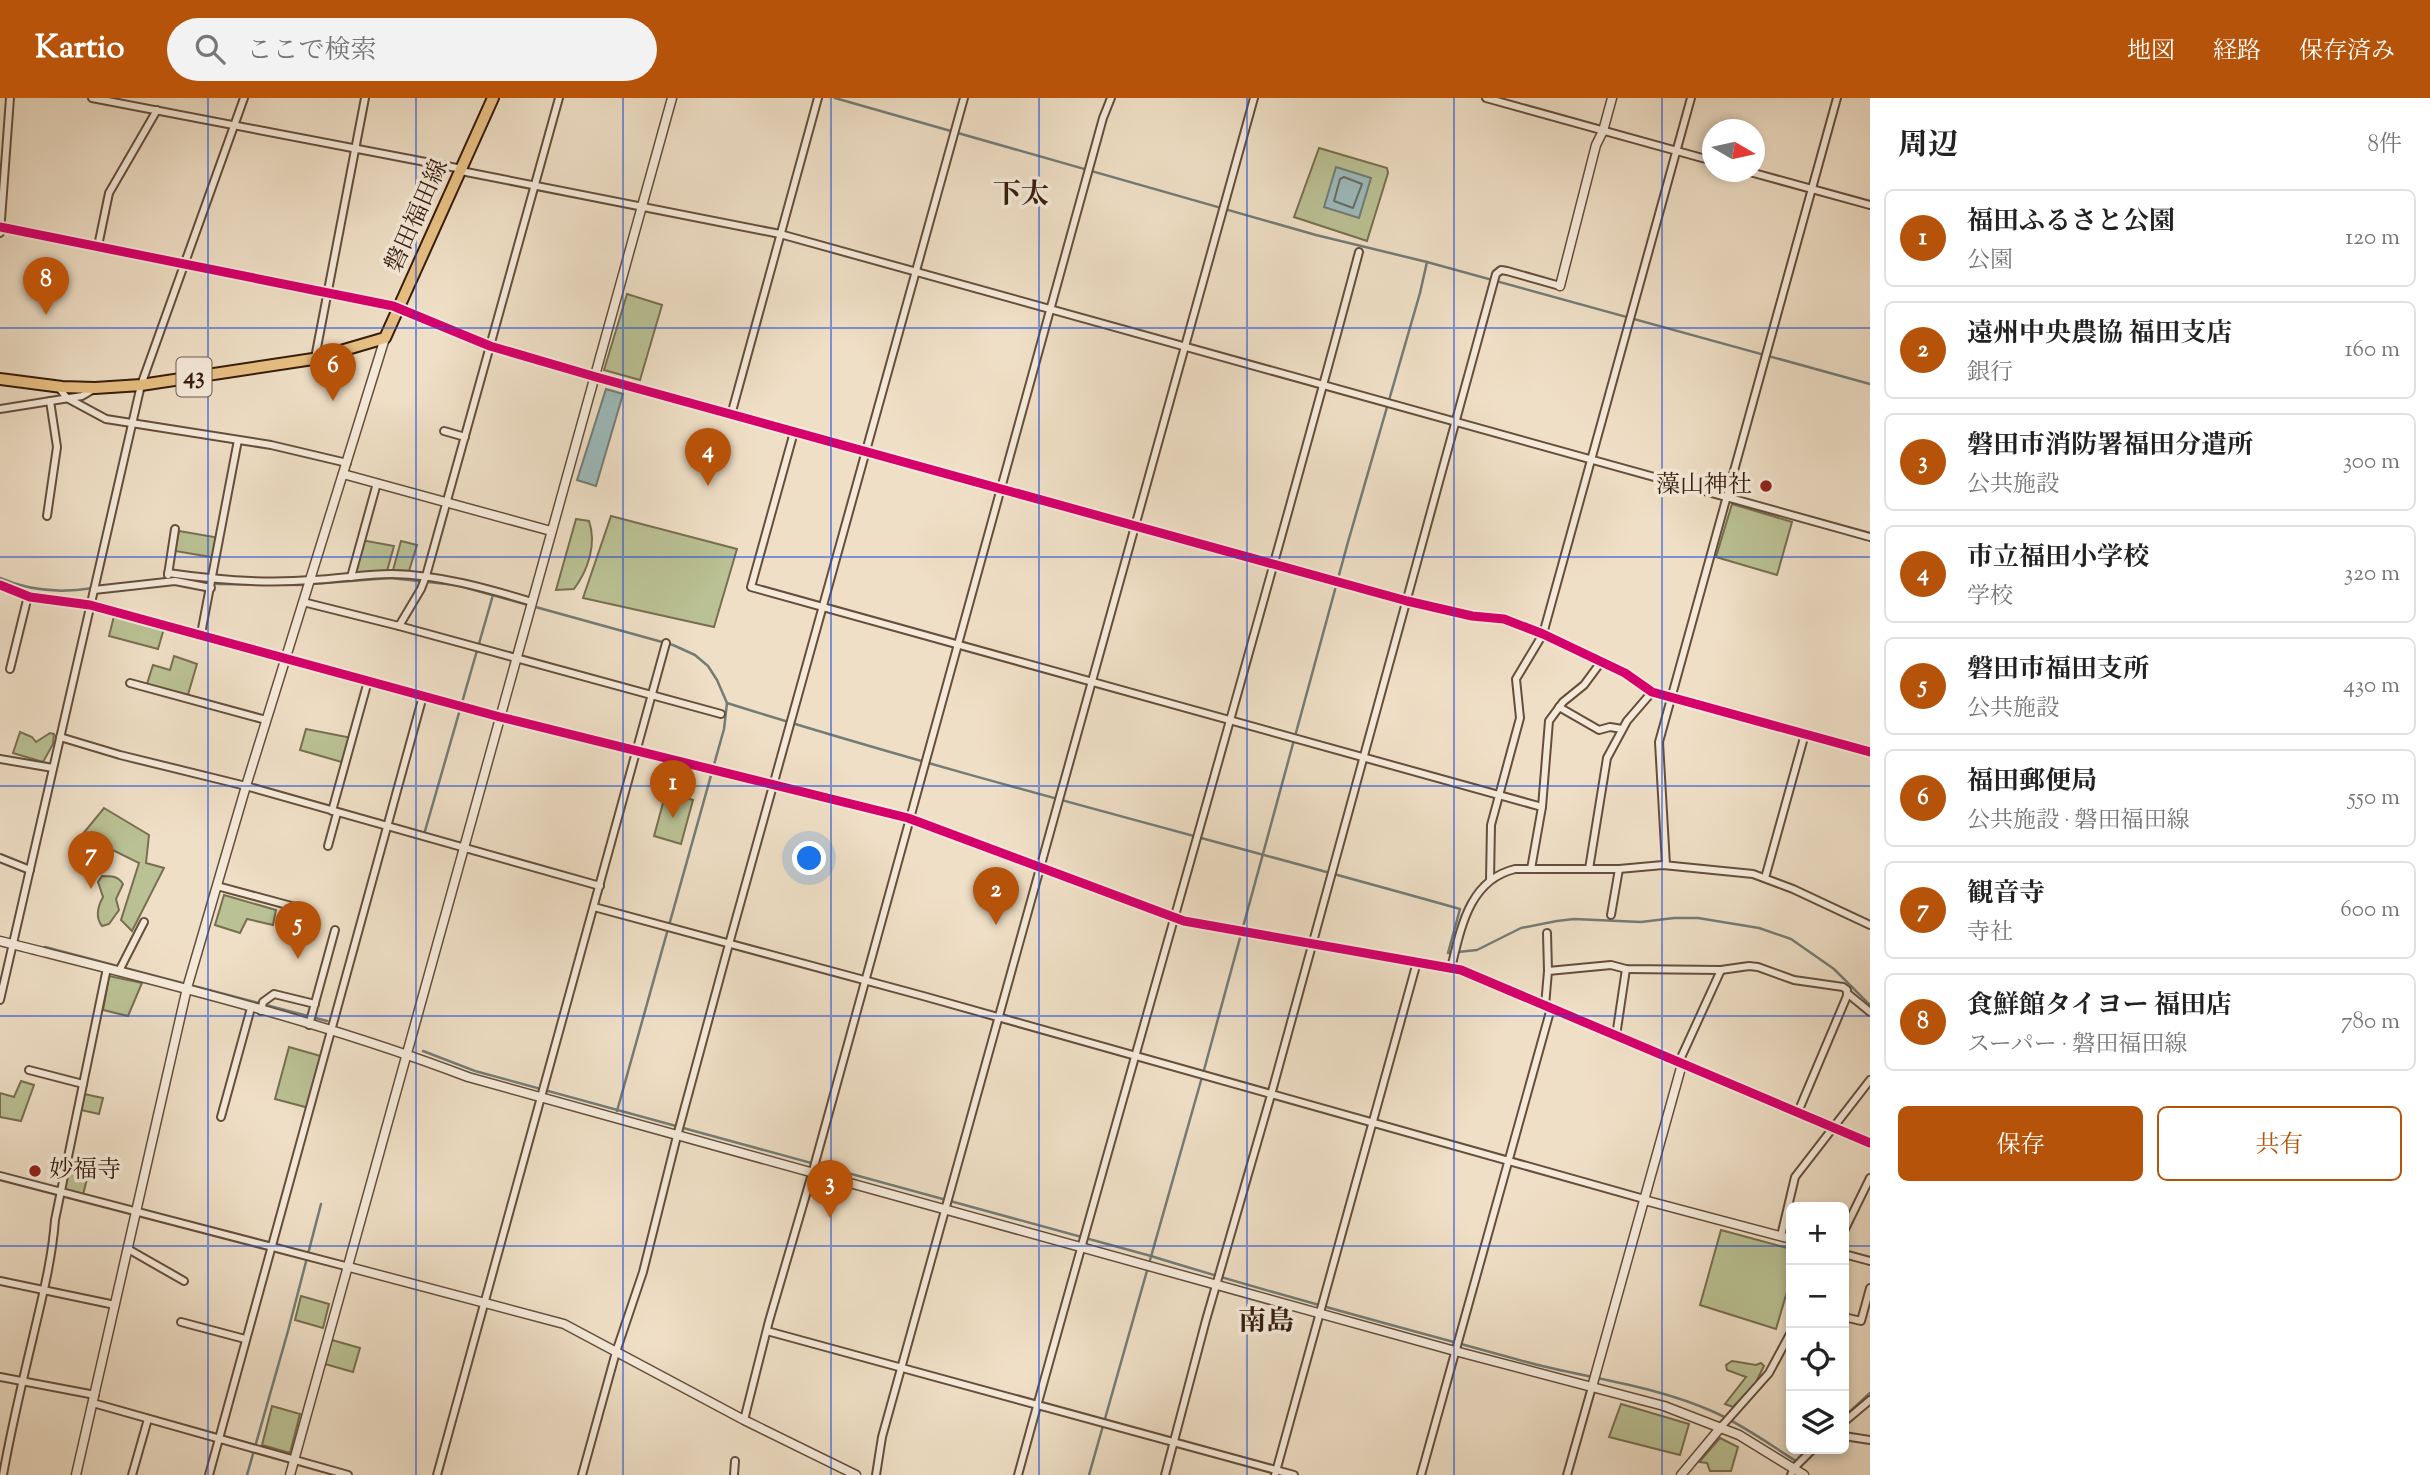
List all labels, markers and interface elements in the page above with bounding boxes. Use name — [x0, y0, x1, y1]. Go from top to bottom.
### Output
search box — [167, 18, 657, 81]
text: Kartio — [35, 25, 125, 73]
icon: search — [191, 30, 229, 68]
text: ここで検索 — [247, 33, 377, 70]
text: 地図 — [2127, 35, 2175, 69]
text: 経路 — [2213, 35, 2261, 69]
text: 保存済み — [2299, 35, 2395, 69]
north arrow — [1702, 119, 1765, 182]
text: 周辺 — [1898, 125, 1958, 168]
text: 8件 — [2368, 129, 2402, 162]
street label: 磐田福田線 — [378, 154, 458, 278]
district label: 下太 — [993, 176, 1049, 216]
text: 福田ふるさと公園 — [1967, 204, 2175, 241]
text: 1 — [1919, 222, 1927, 255]
text: 120 m — [2345, 222, 2400, 255]
text: 公園 — [1967, 245, 2013, 278]
pin: 8 — [23, 257, 69, 315]
text: 遠州中央農協 福田支店 — [1967, 316, 2233, 353]
text: 2 — [1918, 334, 1928, 367]
text: 160 m — [2345, 334, 2400, 367]
pin: 6 — [310, 343, 356, 401]
text: 銀行 — [1967, 357, 2013, 390]
road number: 43 — [176, 358, 212, 396]
pin: 4 — [685, 428, 731, 486]
text: 磐田市消防署福田分遣所 — [1967, 428, 2253, 465]
text: 3 — [1918, 446, 1928, 479]
text: 300 m — [2343, 446, 2400, 479]
place label: 藻山神社 — [1656, 469, 1752, 503]
text: 公共施設 — [1967, 469, 2059, 502]
marker: 藻山神社 — [1758, 478, 1774, 494]
text: 市立福田小学校 — [1967, 540, 2149, 577]
text: 4 — [1917, 558, 1929, 591]
text: 320 m — [2344, 558, 2400, 591]
text: 学校 — [1967, 581, 2013, 614]
text: 磐田市福田支所 — [1967, 652, 2149, 689]
text: 5 — [1919, 670, 1927, 703]
text: 430 m — [2343, 670, 2400, 703]
text: 公共施設 — [1967, 693, 2059, 726]
pin: 1 — [650, 760, 696, 818]
text: 福田郵便局 — [1967, 764, 2097, 801]
text: 6 — [1917, 782, 1929, 815]
text: 550 m — [2348, 782, 2400, 815]
text: 公共施設 · 磐田福田線 — [1967, 805, 2190, 838]
pin: 7 — [68, 831, 114, 889]
your location — [792, 841, 826, 875]
pin: 2 — [973, 867, 1019, 925]
text: 観音寺 — [1967, 876, 2045, 913]
text: 7 — [1917, 894, 1929, 927]
text: 600 m — [2340, 894, 2400, 927]
pin: 5 — [275, 901, 321, 959]
text: 寺社 — [1967, 917, 2013, 950]
text: 食鮮館タイヨー 福田店 — [1967, 988, 2232, 1025]
text: 8 — [1917, 1006, 1929, 1039]
text: 780 m — [2341, 1006, 2400, 1039]
text: スーパー · 磐田福田線 — [1967, 1029, 2187, 1062]
button: 保存 — [1898, 1106, 2143, 1181]
button: 共有 — [2157, 1106, 2402, 1181]
place label: 妙福寺 — [49, 1154, 121, 1188]
pin: 3 — [807, 1160, 853, 1218]
marker: 妙福寺 — [27, 1163, 43, 1179]
map controls — [1786, 1202, 1849, 1454]
button: + — [1786, 1202, 1849, 1265]
button: − — [1786, 1265, 1849, 1328]
district label: 南島 — [1238, 1303, 1294, 1343]
button: locate — [1786, 1328, 1849, 1391]
button: layers — [1786, 1391, 1849, 1454]

